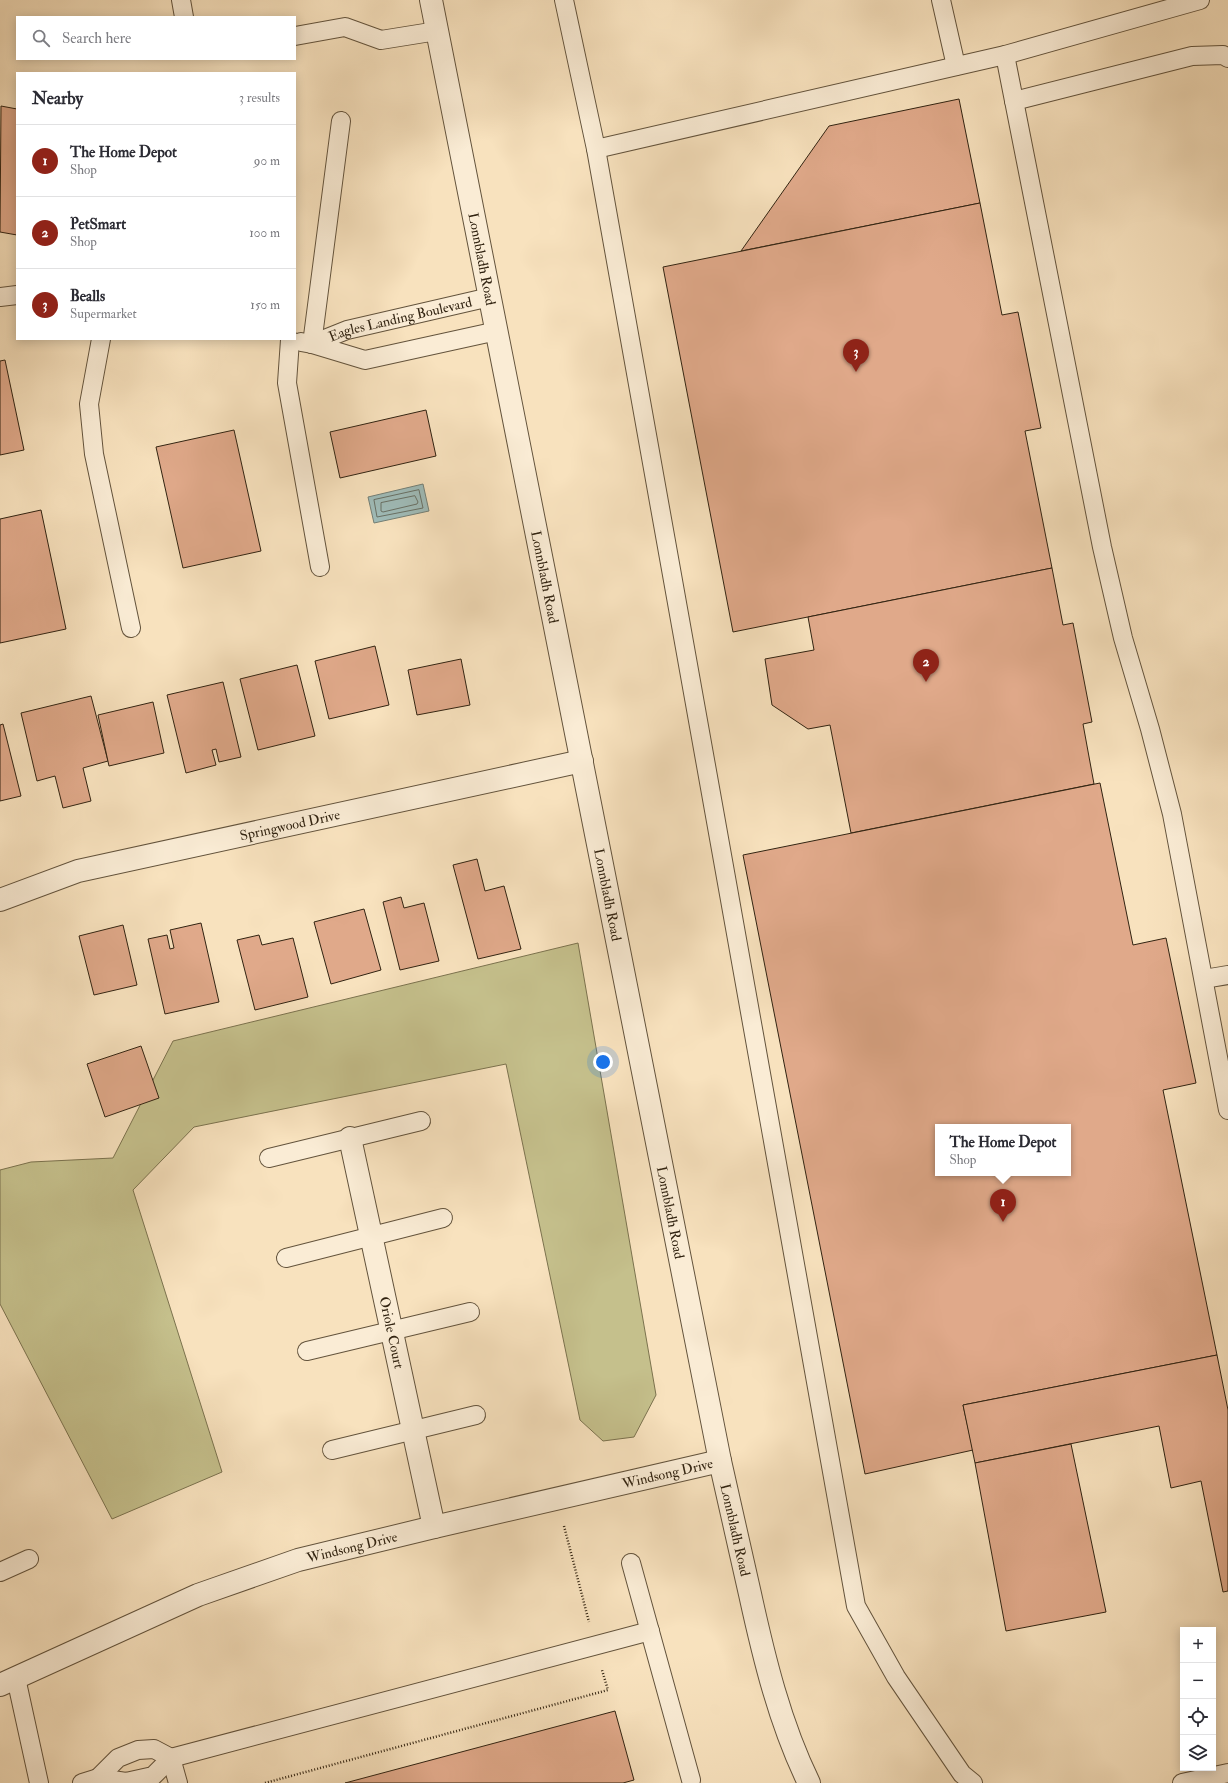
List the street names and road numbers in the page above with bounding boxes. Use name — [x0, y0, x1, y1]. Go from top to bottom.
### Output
street label: Lonnbladh Road — [465, 211, 500, 307]
street label: Eagles Landing Boulevard — [326, 293, 474, 345]
street label: Lonnbladh Road — [528, 529, 563, 625]
street label: Springwood Drive — [238, 806, 342, 844]
street label: Lonnbladh Road — [591, 847, 625, 943]
street label: Lonnbladh Road — [653, 1165, 688, 1260]
street label: Oriole Court — [376, 1295, 408, 1371]
street label: Windsong Drive — [619, 1454, 715, 1492]
street label: Lonnbladh Road — [717, 1482, 754, 1578]
street label: Windsong Drive — [304, 1528, 399, 1566]

